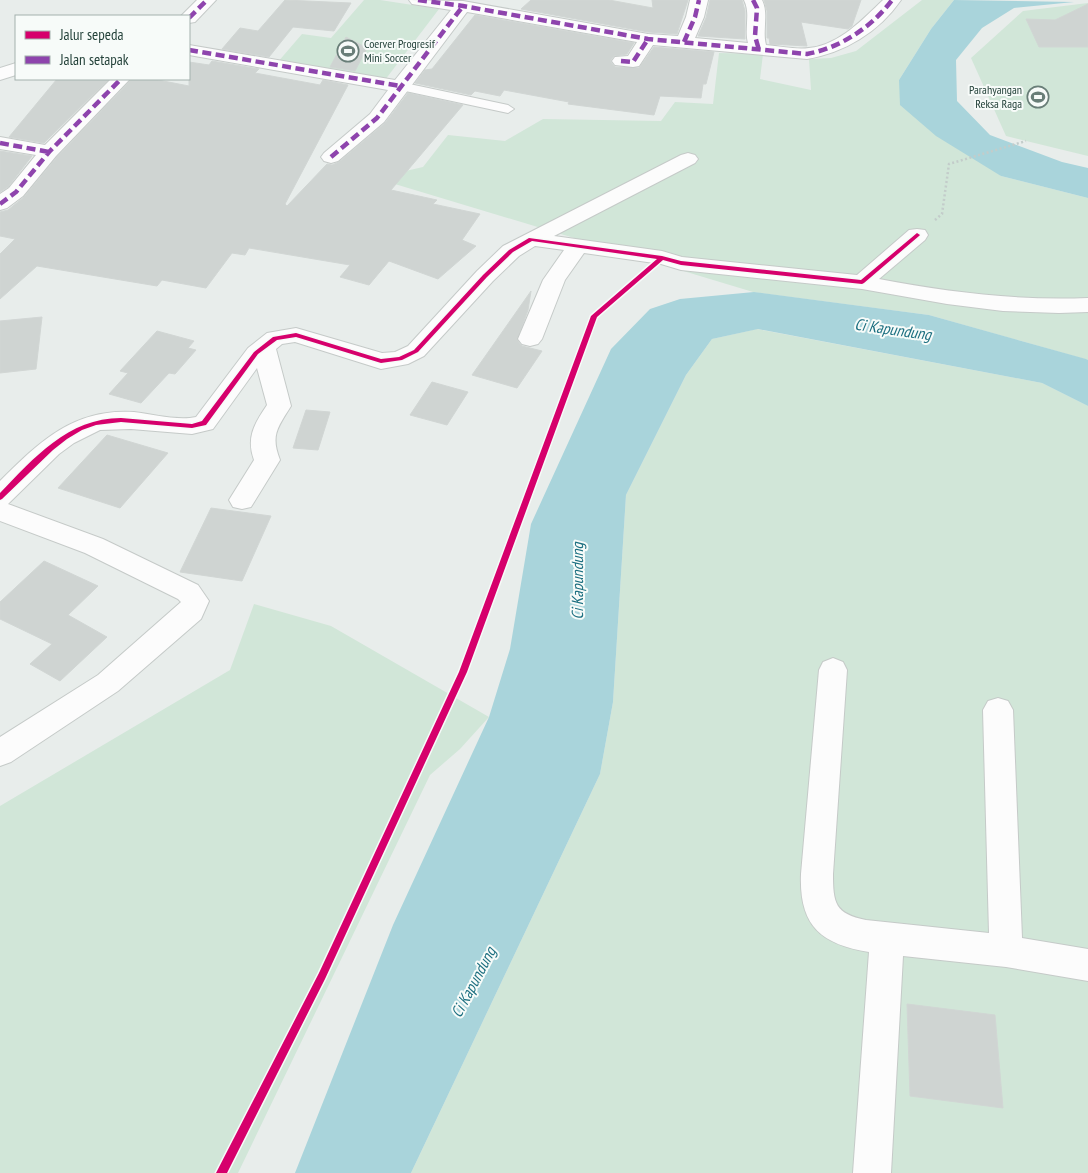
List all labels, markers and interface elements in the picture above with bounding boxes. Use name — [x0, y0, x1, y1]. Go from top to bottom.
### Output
legend — [15, 15, 190, 80]
text: Jalur sepeda — [59, 25, 123, 44]
place label: Coerver Progresif Mini Soccer — [364, 36, 436, 65]
sports icon: Coerver Progresif Mini Soccer — [336, 39, 360, 63]
text: Jalan setapak — [59, 50, 129, 69]
place label: Parahyangan Reksa Raga — [969, 82, 1022, 111]
sports icon: Parahyangan Reksa Raga — [1026, 85, 1050, 109]
water label: Ci Kapundung — [854, 314, 934, 344]
water label: Ci Kapundung — [567, 541, 587, 619]
water label: Ci Kapundung — [446, 942, 500, 1021]

